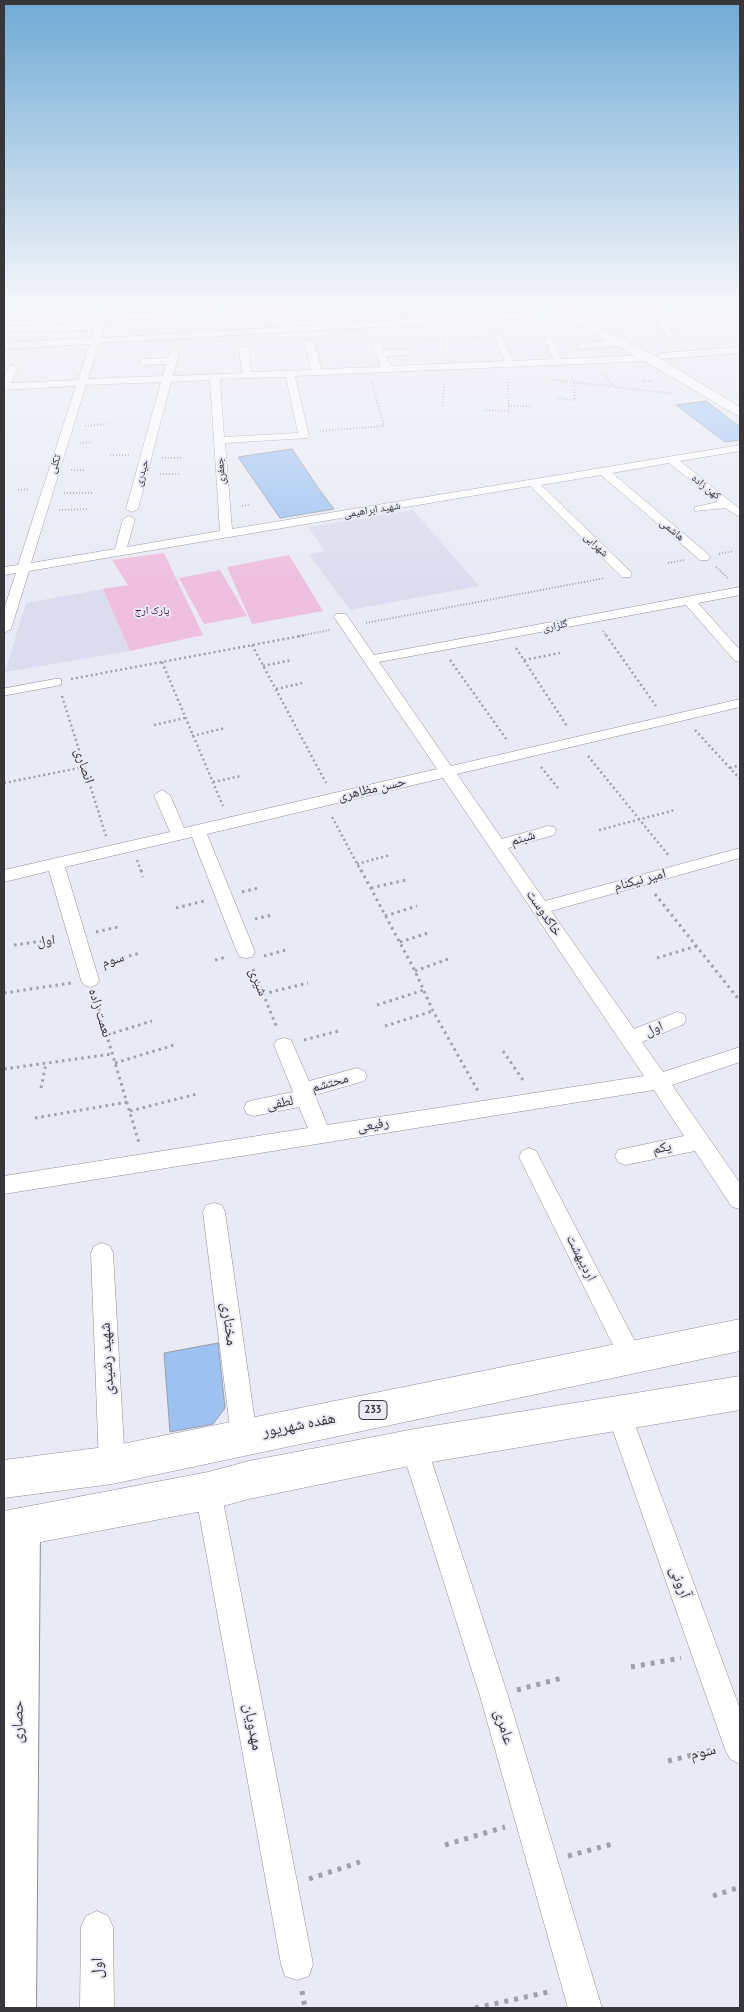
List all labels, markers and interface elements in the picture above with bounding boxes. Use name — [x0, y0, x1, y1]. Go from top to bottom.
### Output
street label: تکلی — [46, 453, 64, 475]
street label: جعفری — [213, 457, 229, 485]
street label: حیدری — [132, 458, 152, 488]
street label: کهن زاده — [689, 472, 723, 502]
street label: شهید ابراهیمی — [343, 499, 401, 521]
street label: هاشمی — [657, 516, 687, 544]
street label: شهرابی — [581, 530, 611, 560]
park label: پارک ارج — [135, 604, 169, 618]
street label: گلزاری — [541, 617, 569, 635]
street label: انصاری — [70, 746, 98, 786]
street label: حسن مظاهری — [336, 773, 408, 805]
street label: شبنم — [509, 826, 537, 850]
street label: امیر نیکنام — [612, 865, 668, 895]
street label: خاکدوست — [522, 887, 566, 939]
street label: اول — [36, 932, 56, 950]
street label: سوم — [100, 949, 126, 971]
street label: شیری — [245, 966, 271, 998]
street label: نعمت زاده — [85, 987, 115, 1039]
street label: اول — [642, 1018, 666, 1040]
street label: محتشم — [310, 1070, 350, 1096]
street label: لطفی — [265, 1092, 295, 1114]
street label: رفیعی — [356, 1114, 390, 1136]
street label: یکم — [651, 1138, 673, 1158]
street label: اردیبهشت — [562, 1232, 600, 1284]
street label: مختاری — [217, 1301, 241, 1347]
street label: شهید رشیدی — [95, 1322, 119, 1396]
road number: 233 — [359, 1400, 387, 1420]
street label: هفده شهریور — [261, 1409, 337, 1441]
street label: آرونی — [665, 1563, 695, 1601]
street label: حصاری — [8, 1700, 28, 1744]
street label: مهدویان — [239, 1702, 267, 1752]
street label: عامری — [490, 1707, 518, 1747]
street label: سوم — [688, 1740, 718, 1764]
street label: اول — [87, 1958, 107, 1978]

